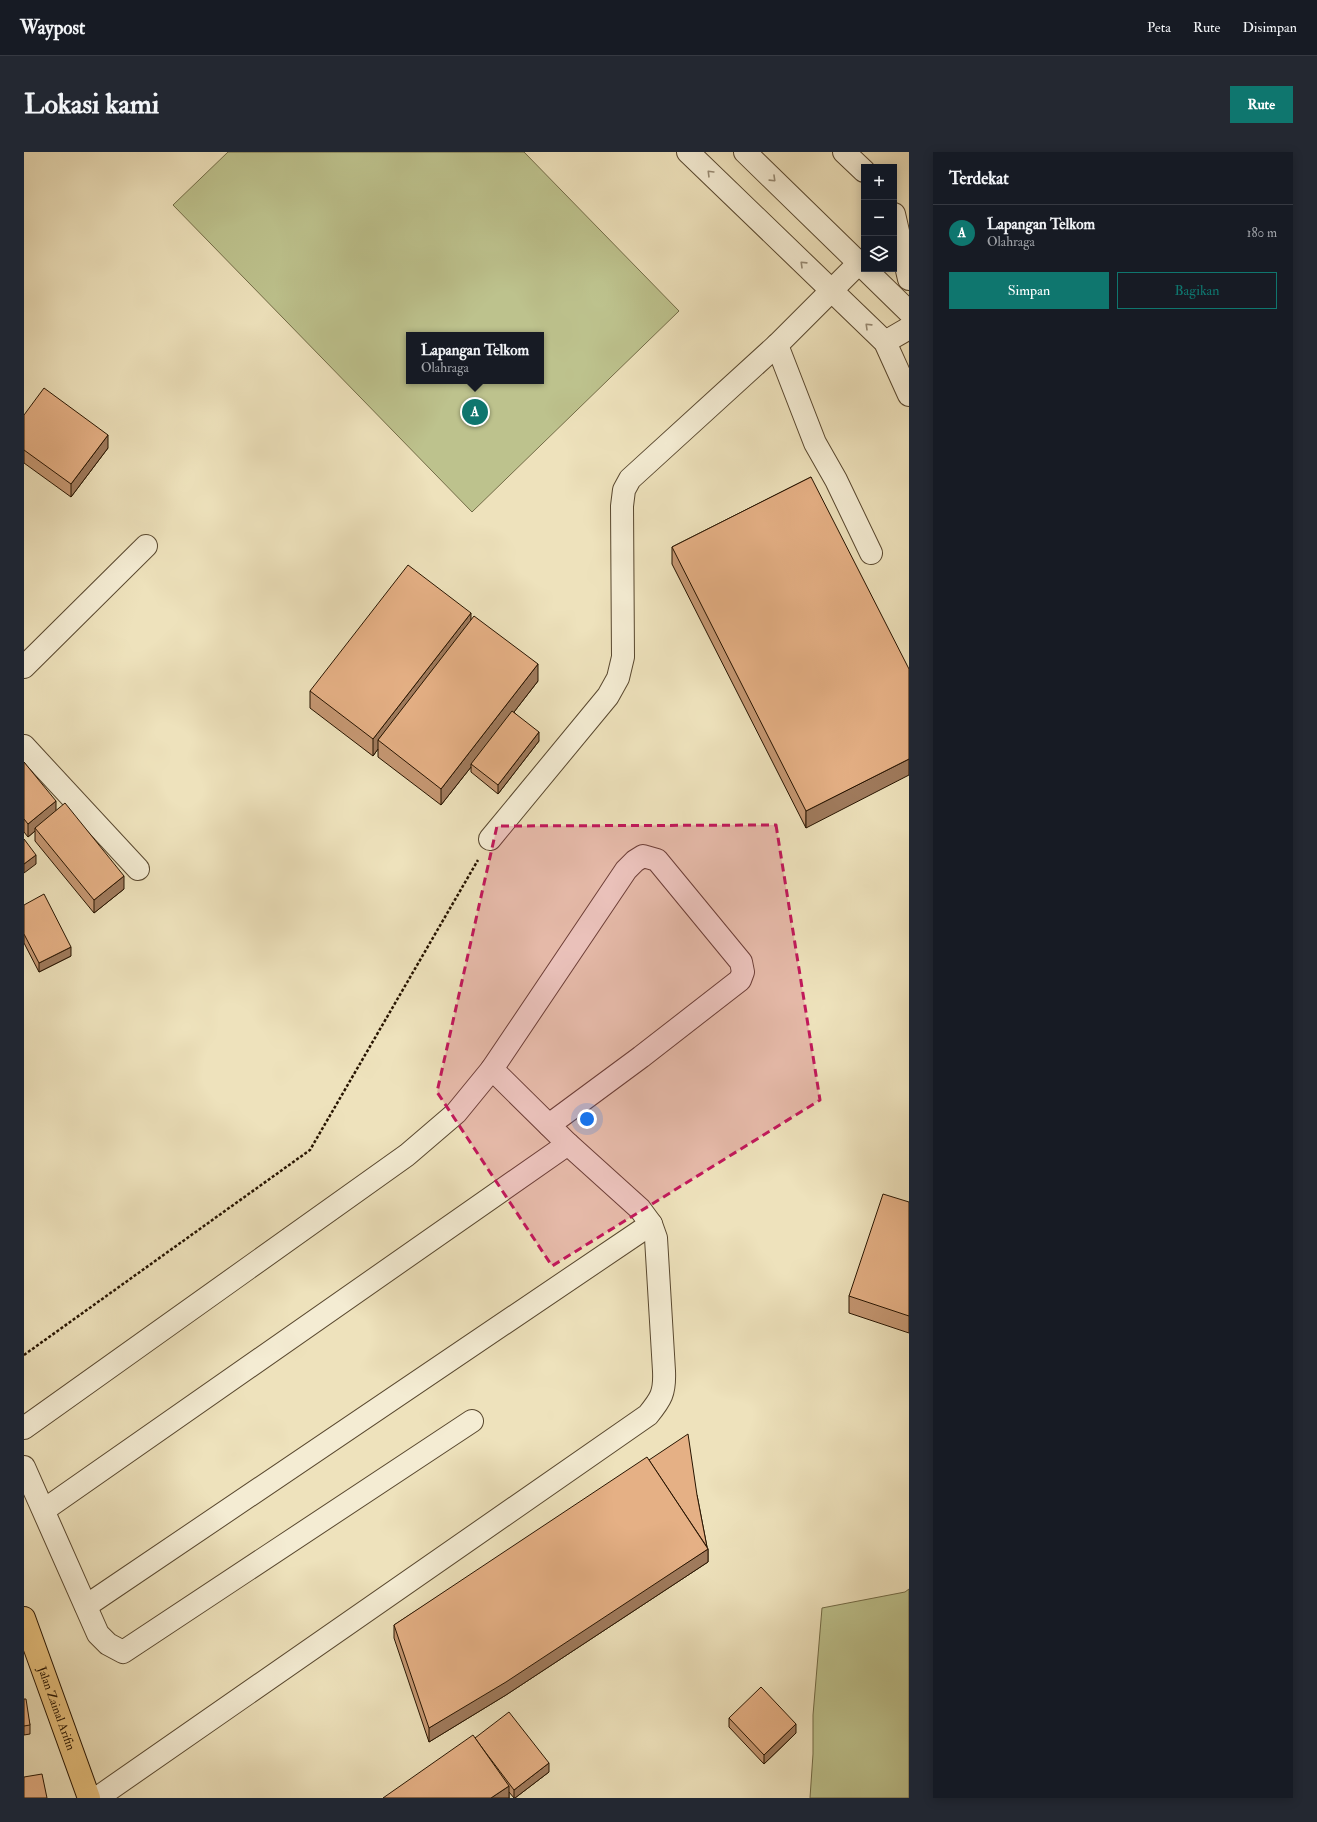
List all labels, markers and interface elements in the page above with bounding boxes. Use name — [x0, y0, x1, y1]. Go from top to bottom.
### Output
text: Waypost — [20, 16, 85, 40]
text: Peta — [1147, 19, 1171, 36]
text: Rute — [1193, 19, 1220, 36]
text: Disimpan — [1242, 19, 1297, 36]
button: Rute — [1230, 86, 1293, 123]
text: Lokasi kami — [24, 87, 159, 122]
map controls — [861, 164, 897, 272]
button: + — [861, 164, 897, 200]
text: Terdekat — [949, 168, 1009, 189]
one-way arrow — [707, 171, 715, 178]
one-way arrow — [768, 174, 776, 182]
button: − — [861, 200, 897, 236]
text: Lapangan Telkom — [987, 215, 1095, 234]
text: A — [958, 225, 966, 241]
text: 180 m — [1247, 225, 1277, 241]
text: Olahraga — [987, 234, 1035, 250]
button: layers — [861, 236, 897, 272]
one-way arrow — [800, 261, 808, 269]
button: Simpan — [949, 272, 1109, 309]
button: Bagikan — [1117, 272, 1277, 309]
one-way arrow — [865, 324, 873, 331]
popup — [406, 332, 544, 384]
text: Lapangan Telkom — [421, 341, 529, 360]
text: Olahraga — [421, 360, 469, 376]
pin: A — [462, 397, 488, 427]
your location — [577, 1109, 597, 1129]
street label: Jalan Zainal Arifin — [34, 1663, 79, 1752]

